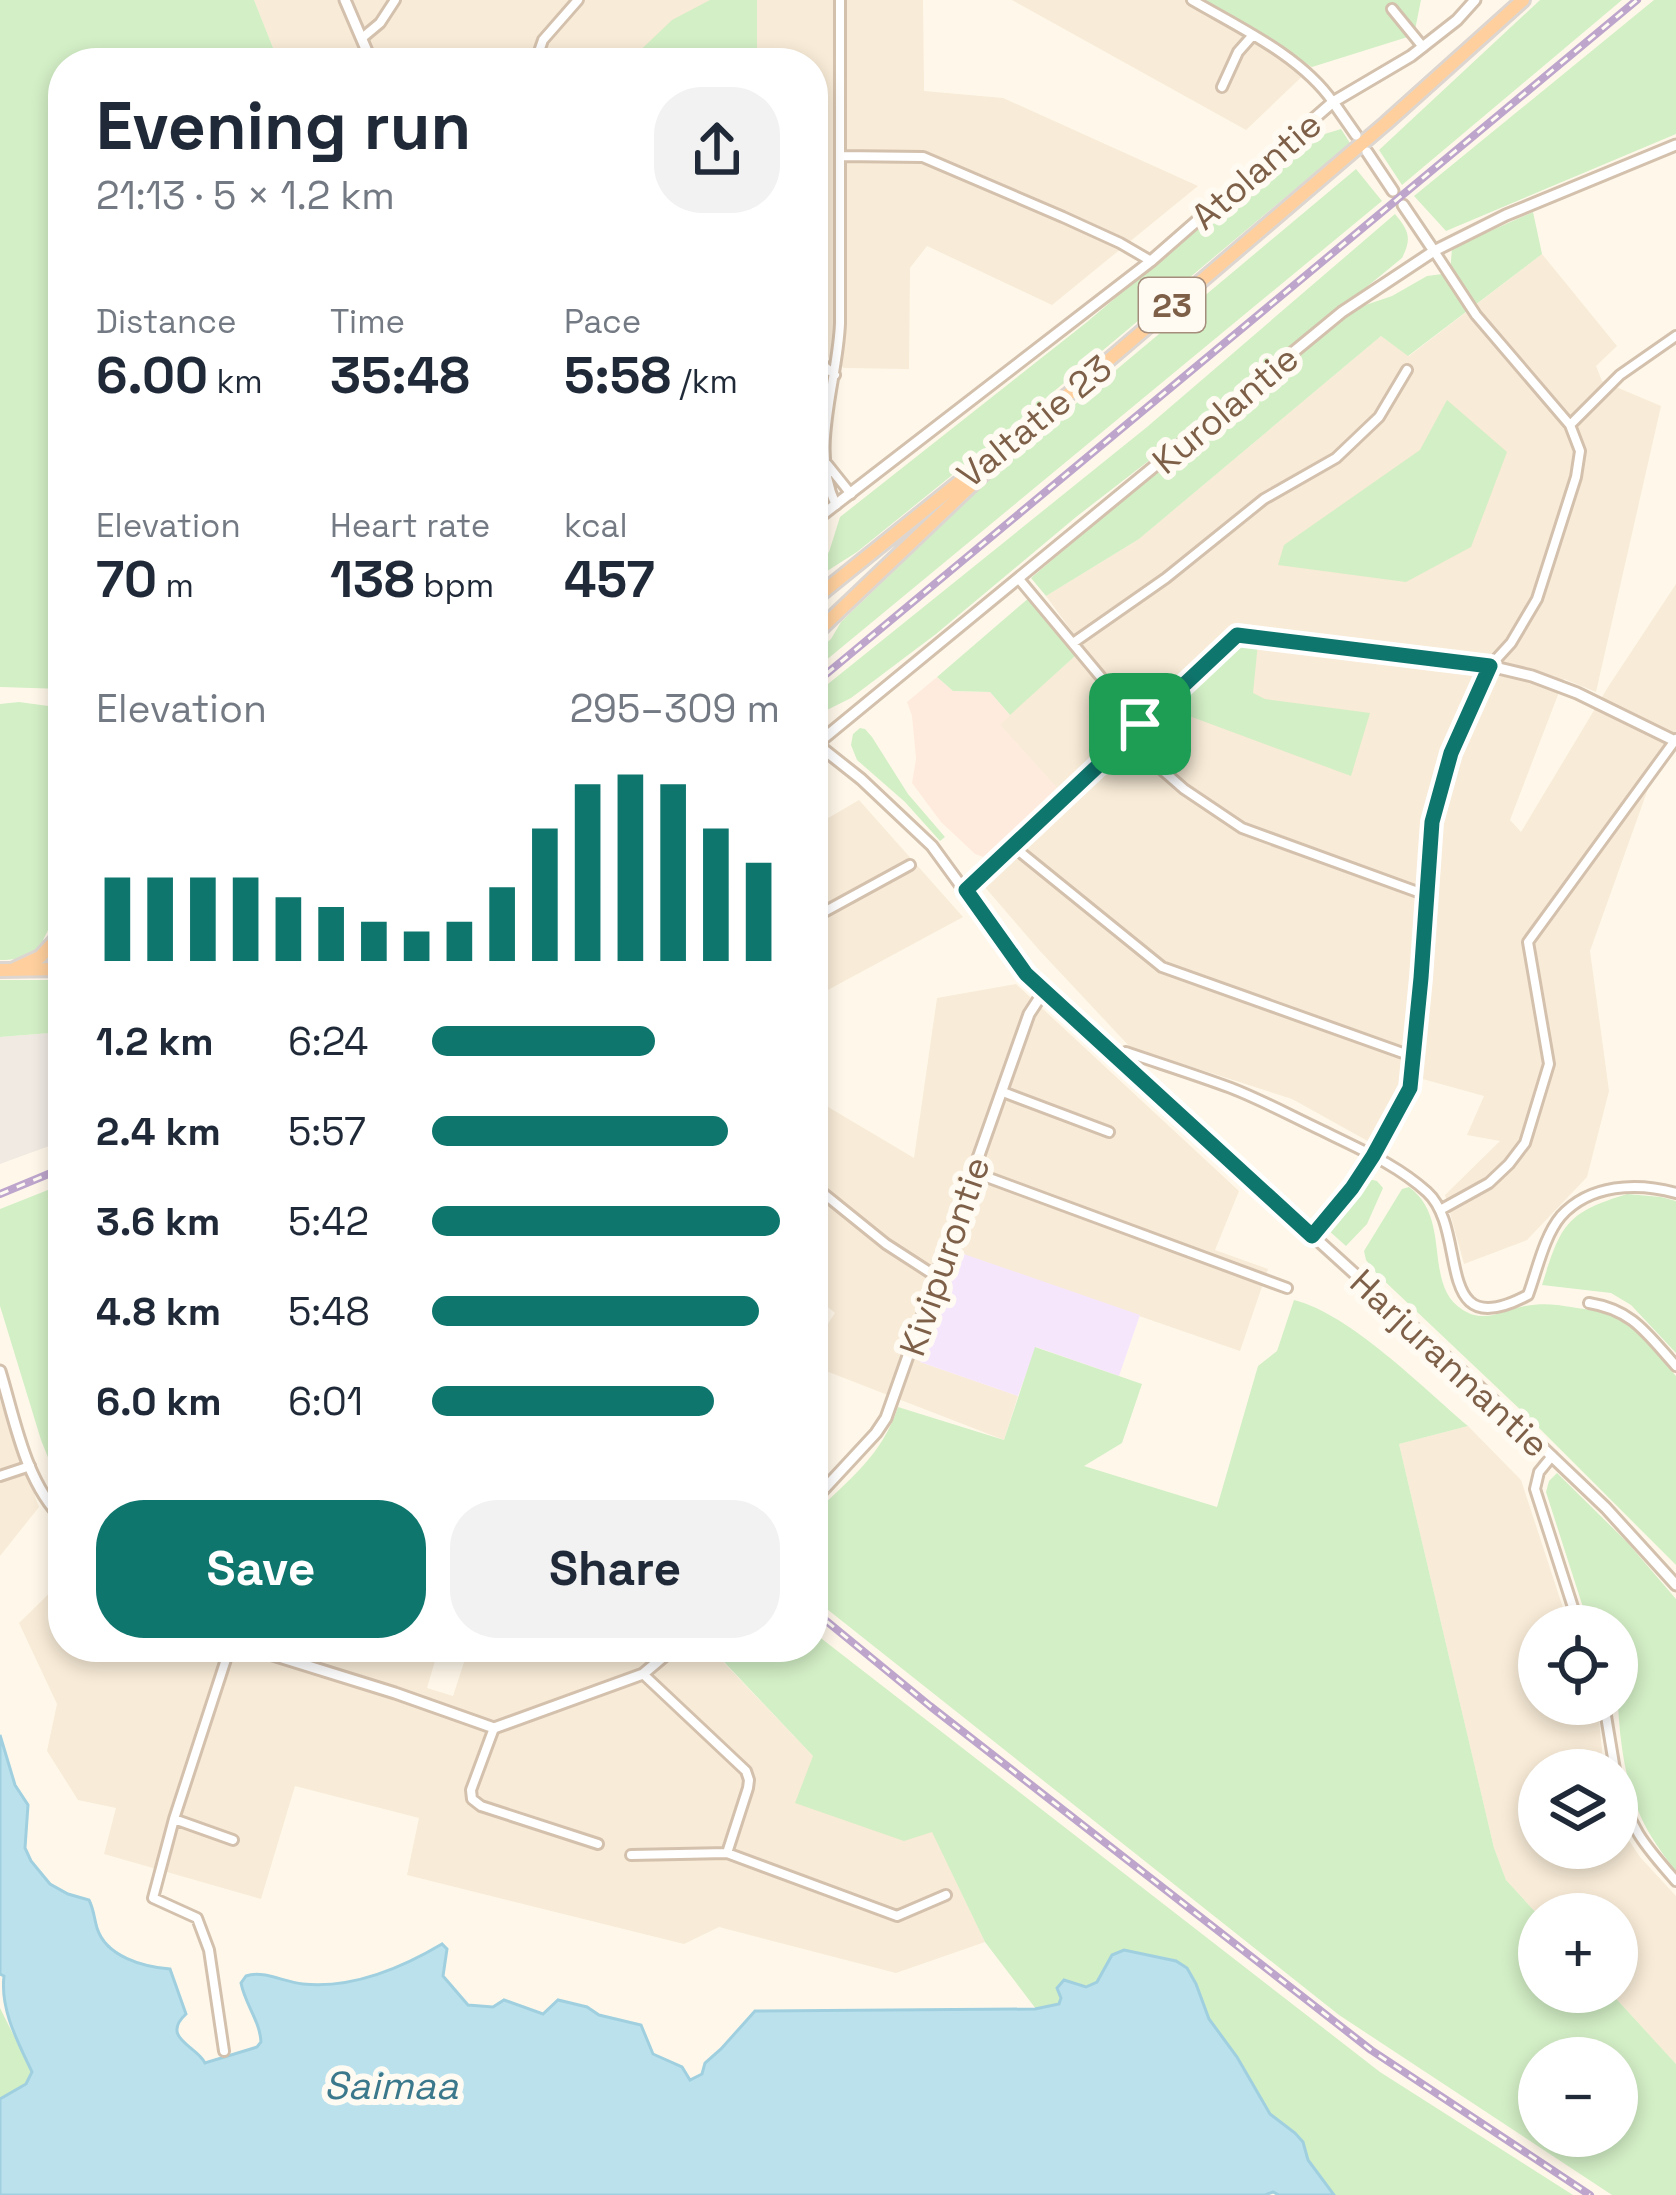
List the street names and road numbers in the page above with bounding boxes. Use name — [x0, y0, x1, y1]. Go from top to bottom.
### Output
street label: Atolantie — [1182, 102, 1331, 240]
road number: 23 — [1139, 278, 1205, 332]
street label: Kurolantie — [1143, 335, 1308, 484]
street label: Valtatie 23 — [948, 345, 1121, 498]
street label: Kivipurontie — [889, 1151, 1000, 1362]
street label: Harjurannantie — [1340, 1260, 1558, 1468]

